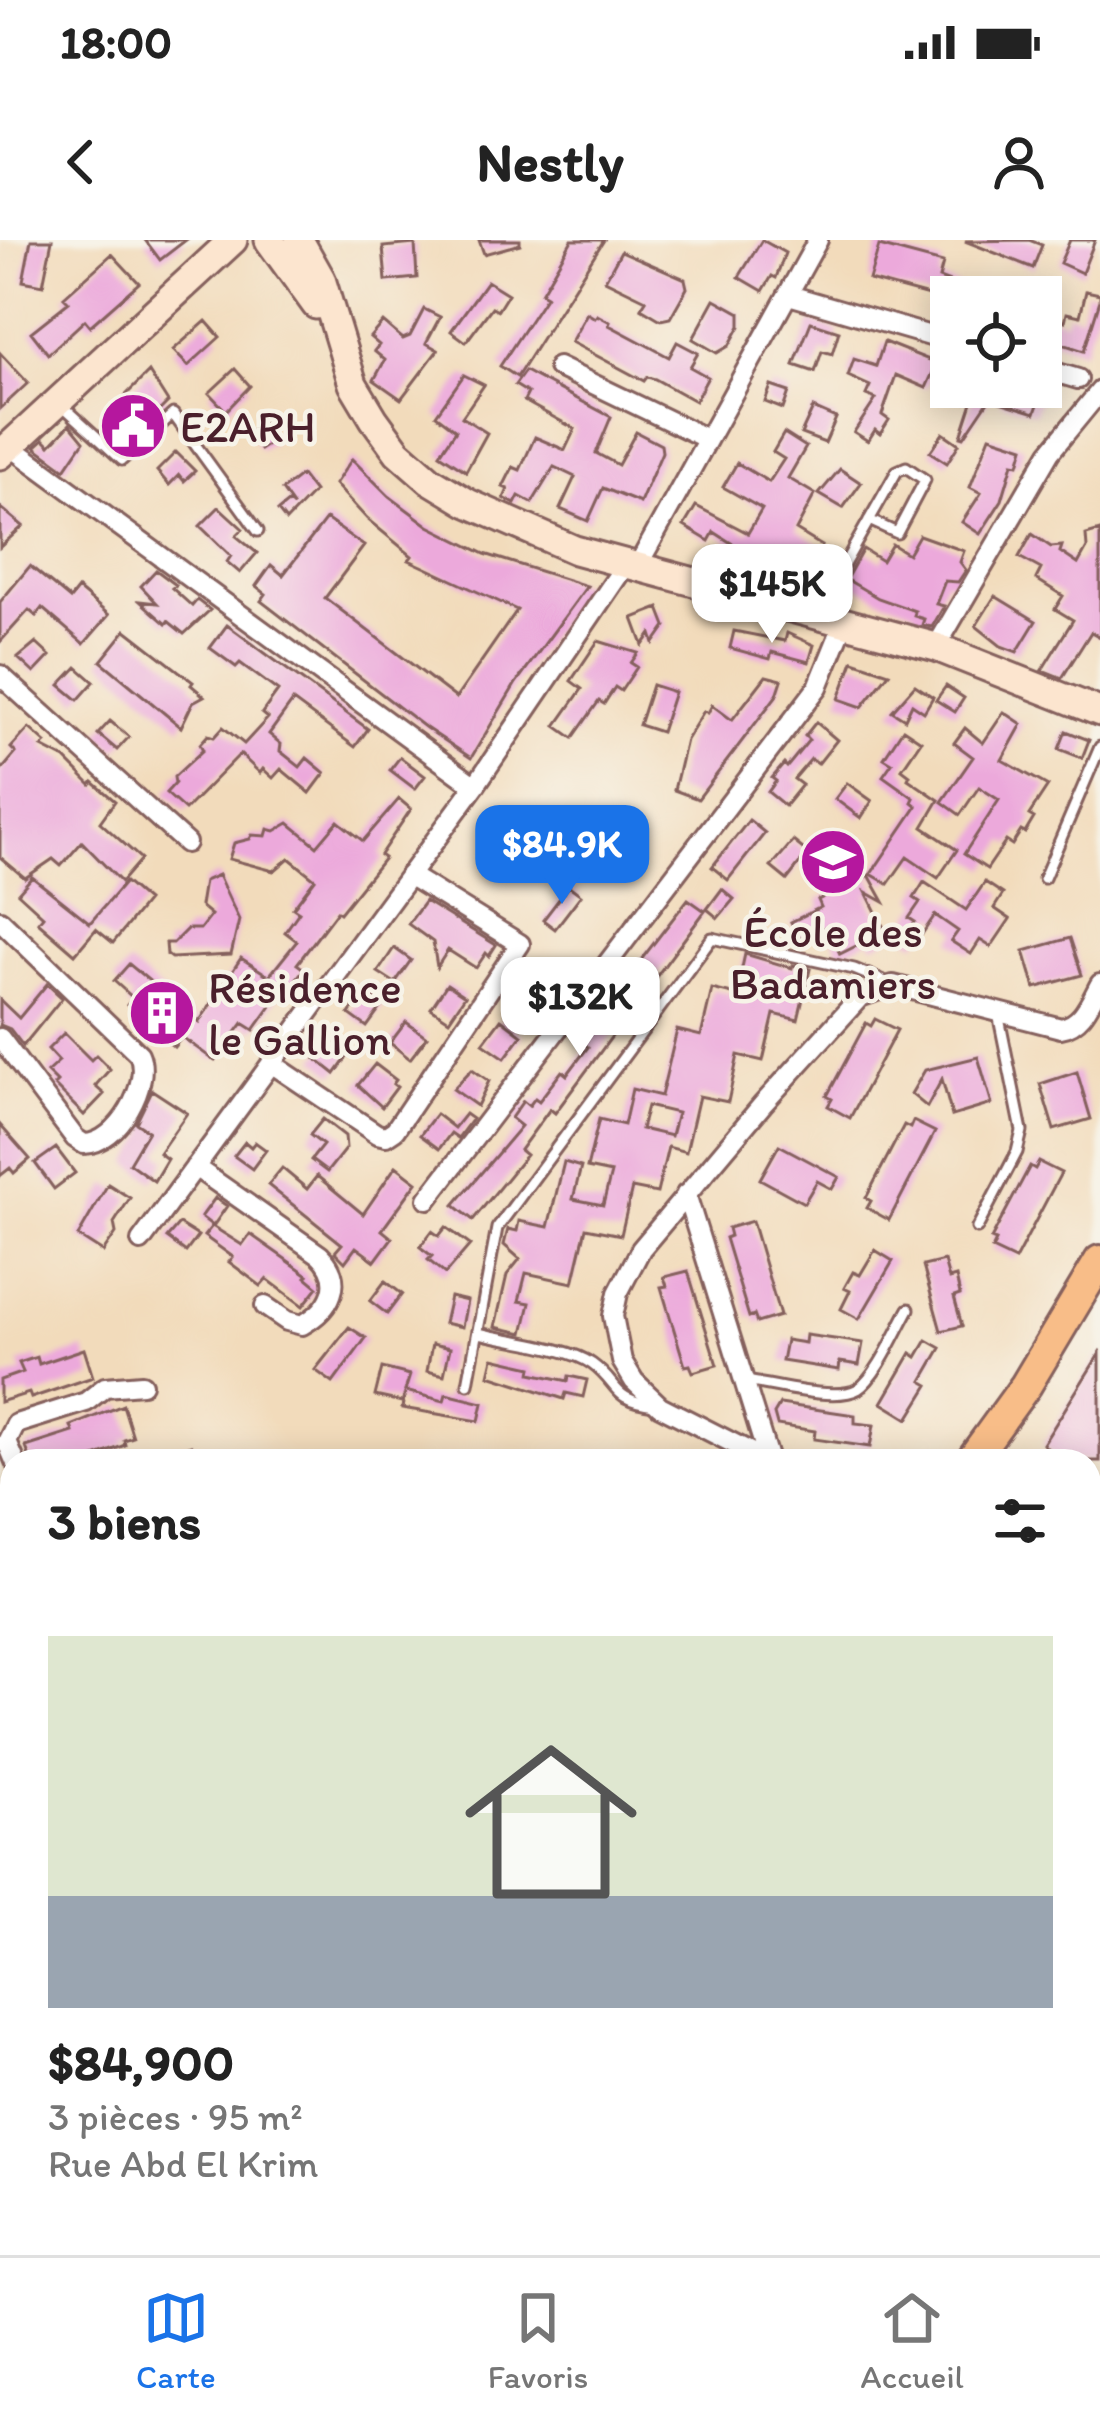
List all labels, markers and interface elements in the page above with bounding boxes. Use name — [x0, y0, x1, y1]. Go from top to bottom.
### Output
text: 18:00 — [60, 15, 172, 69]
icon: back — [48, 129, 114, 195]
icon: person — [986, 129, 1052, 195]
text: Nestly — [476, 130, 624, 195]
map controls — [930, 276, 1062, 408]
button: locate — [930, 276, 1062, 408]
public building icon: E2ARH — [98, 391, 168, 461]
place label: E2ARH — [180, 399, 316, 453]
pin: $145K — [688, 544, 856, 646]
text: $145K — [719, 559, 825, 606]
pin: $84.9K — [464, 805, 660, 907]
text: $84.9K — [502, 820, 622, 867]
school or university icon: École des Badamiers — [798, 827, 868, 897]
place label: École des Badamiers — [730, 904, 936, 1010]
pin: $132K — [496, 957, 664, 1059]
place label: Résidence le Gallion — [208, 960, 402, 1066]
text: $132K — [528, 972, 632, 1019]
building icon: Résidence le Gallion — [127, 978, 197, 1048]
icon: filters — [987, 1488, 1053, 1554]
text: 3 biens — [48, 1491, 201, 1552]
icon: home — [443, 1714, 659, 1930]
text: $84,900 — [48, 2032, 234, 2093]
text: 3 pièces · 95 m² — [48, 2093, 303, 2140]
text: Rue Abd El Krim — [48, 2140, 318, 2187]
tab: Carte — [136, 2285, 216, 2396]
tab: Favoris — [488, 2285, 588, 2396]
tab: Accueil — [861, 2285, 964, 2396]

